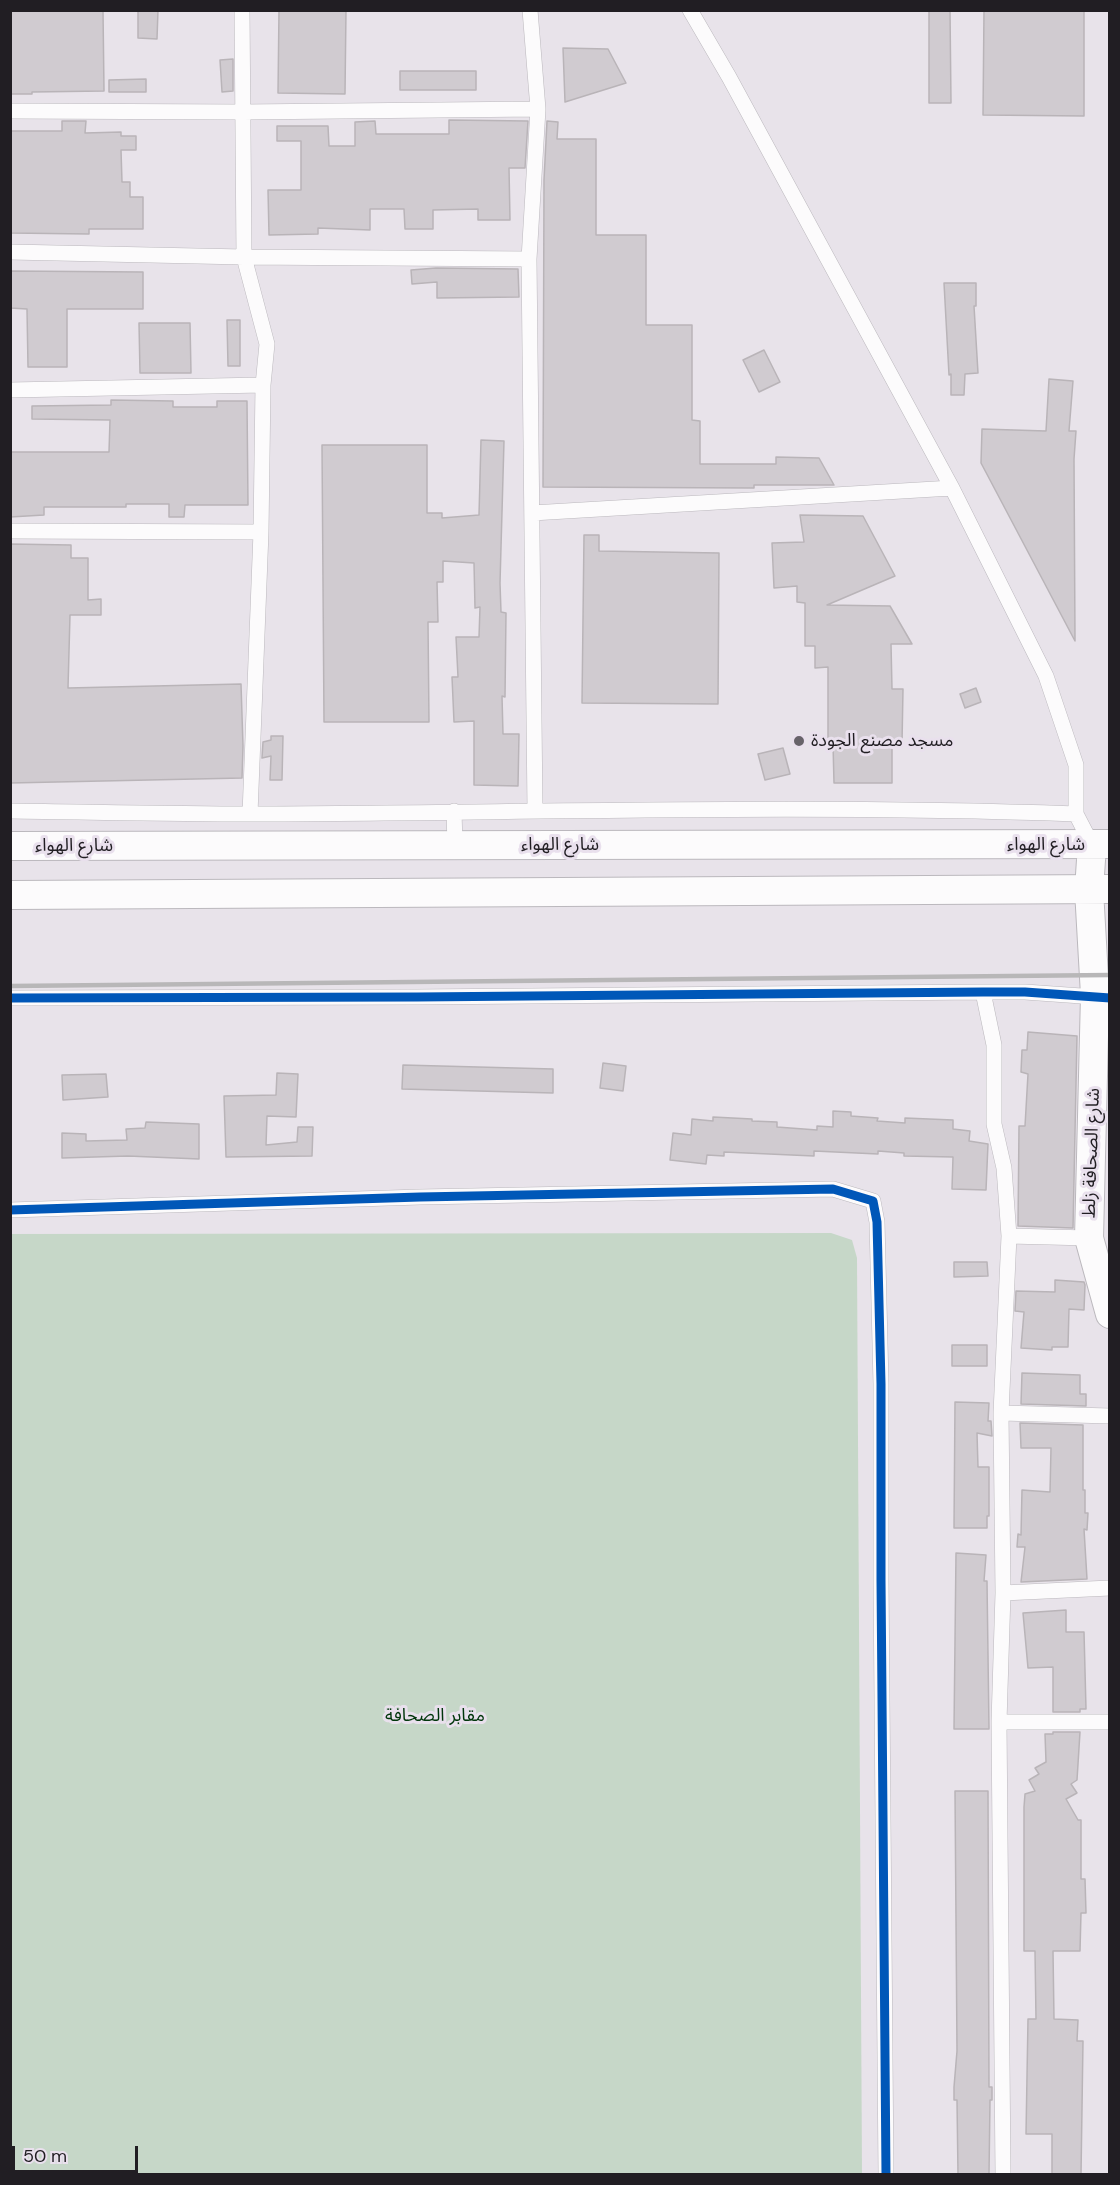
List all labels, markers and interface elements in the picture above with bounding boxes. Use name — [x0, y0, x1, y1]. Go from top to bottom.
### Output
place label: مسجد مصنع الجودة — [811, 730, 953, 752]
marker: مسجد مصنع الجودة — [792, 734, 806, 748]
street label: شارع الهواء — [521, 834, 599, 856]
street label: شارع الهواء — [1007, 834, 1085, 856]
street label: شارع الهواء — [35, 835, 113, 857]
street label: شارع الصحافة زلط — [1079, 1088, 1105, 1218]
park label: مقابر الصحافة — [385, 1705, 485, 1727]
scale bar — [15, 2134, 141, 2172]
text: 50 m — [23, 2144, 67, 2168]

